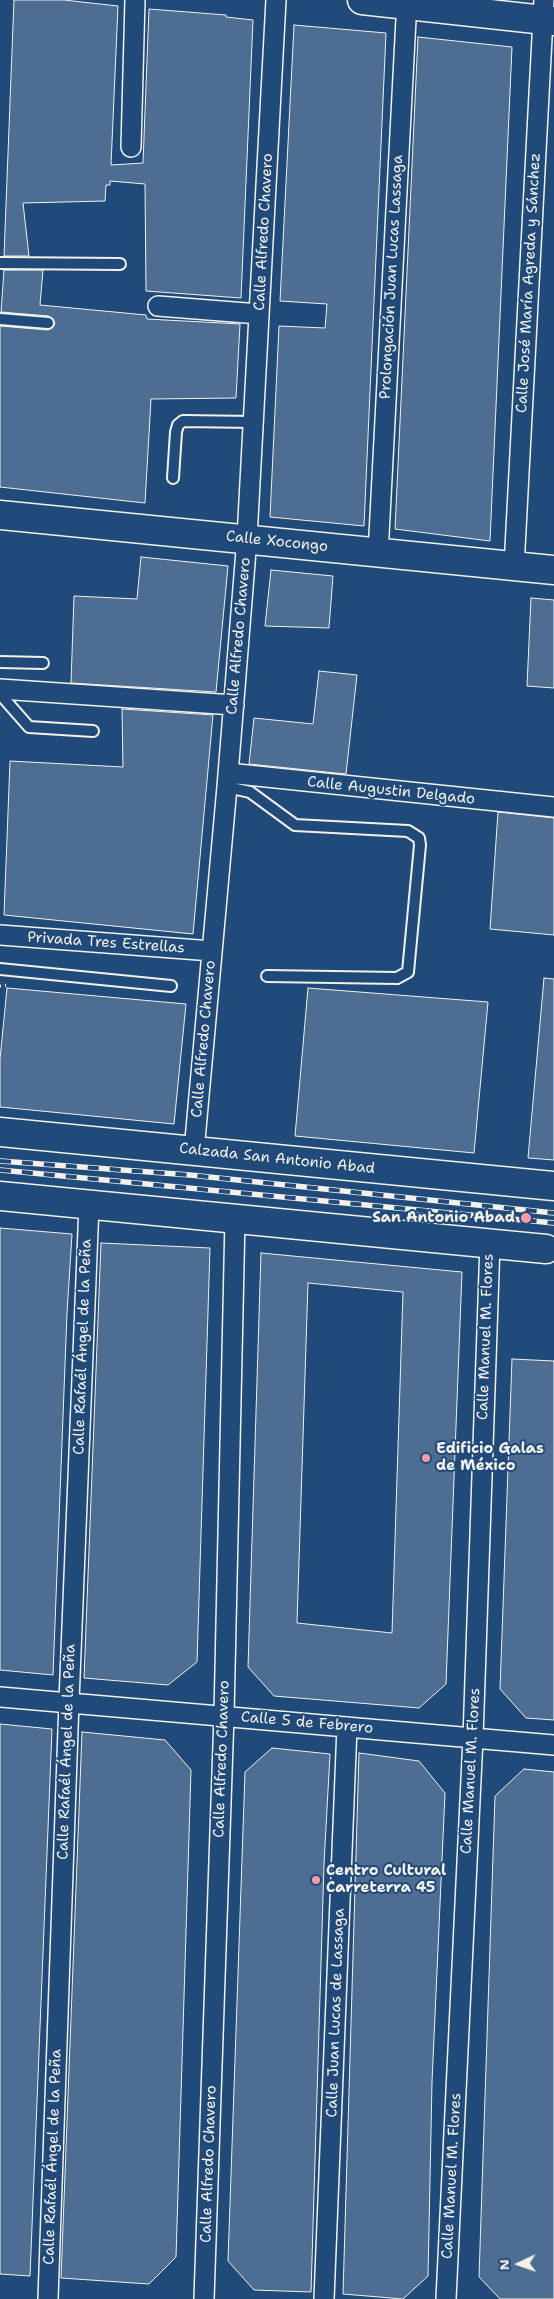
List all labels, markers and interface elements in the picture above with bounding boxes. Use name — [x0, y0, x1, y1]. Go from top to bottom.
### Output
street label: Calle Alfredo Chavero — [251, 153, 277, 311]
street label: Calle José María Agreda y Sánchez — [513, 153, 545, 413]
street label: Prolongación Juan Lucas Lassaga — [377, 154, 407, 400]
street label: Calle Xocongo — [225, 528, 329, 556]
street label: Calle Alfredo Chavero — [223, 557, 255, 715]
street label: Calle Augustin Delgado — [306, 773, 476, 809]
street label: Privada Tres Estrellas — [27, 929, 185, 957]
street label: Calle Alfredo Chavero — [188, 960, 220, 1118]
street label: Calzada San Antonio Abad — [178, 1140, 376, 1178]
place label: San Antonio Abad — [372, 1209, 515, 1227]
marker: San Antonio Abad — [519, 1211, 533, 1225]
street label: Calle Rafaél Ángel de la Peña — [70, 1239, 96, 1455]
street label: Calle Manuel M. Flores — [474, 1253, 498, 1421]
place label: Edificio Galas de México — [436, 1440, 544, 1475]
marker: Edificio Galas de México — [420, 1452, 432, 1464]
street label: Calle Rafaél Ángel de la Peña — [54, 1644, 80, 1860]
street label: Calle Alfredo Chavero — [210, 1680, 234, 1838]
street label: Calle Manuel M. Flores — [458, 1687, 484, 1855]
street label: Calle 5 de Febrero — [240, 1708, 374, 1738]
place label: Centro Cultural Carreterra 45 — [326, 1862, 446, 1897]
marker: Centro Cultural Carreterra 45 — [310, 1874, 322, 1886]
street label: Calle Juan Lucas de Lassaga — [323, 1908, 349, 2118]
street label: Calle Rafaél Ángel de la Peña — [40, 2049, 66, 2265]
street label: Calle Alfredo Chavero — [197, 2085, 221, 2243]
street label: Calle Manuel M. Flores — [439, 2092, 465, 2260]
north arrow — [494, 2239, 544, 2289]
text: N — [495, 2259, 513, 2271]

